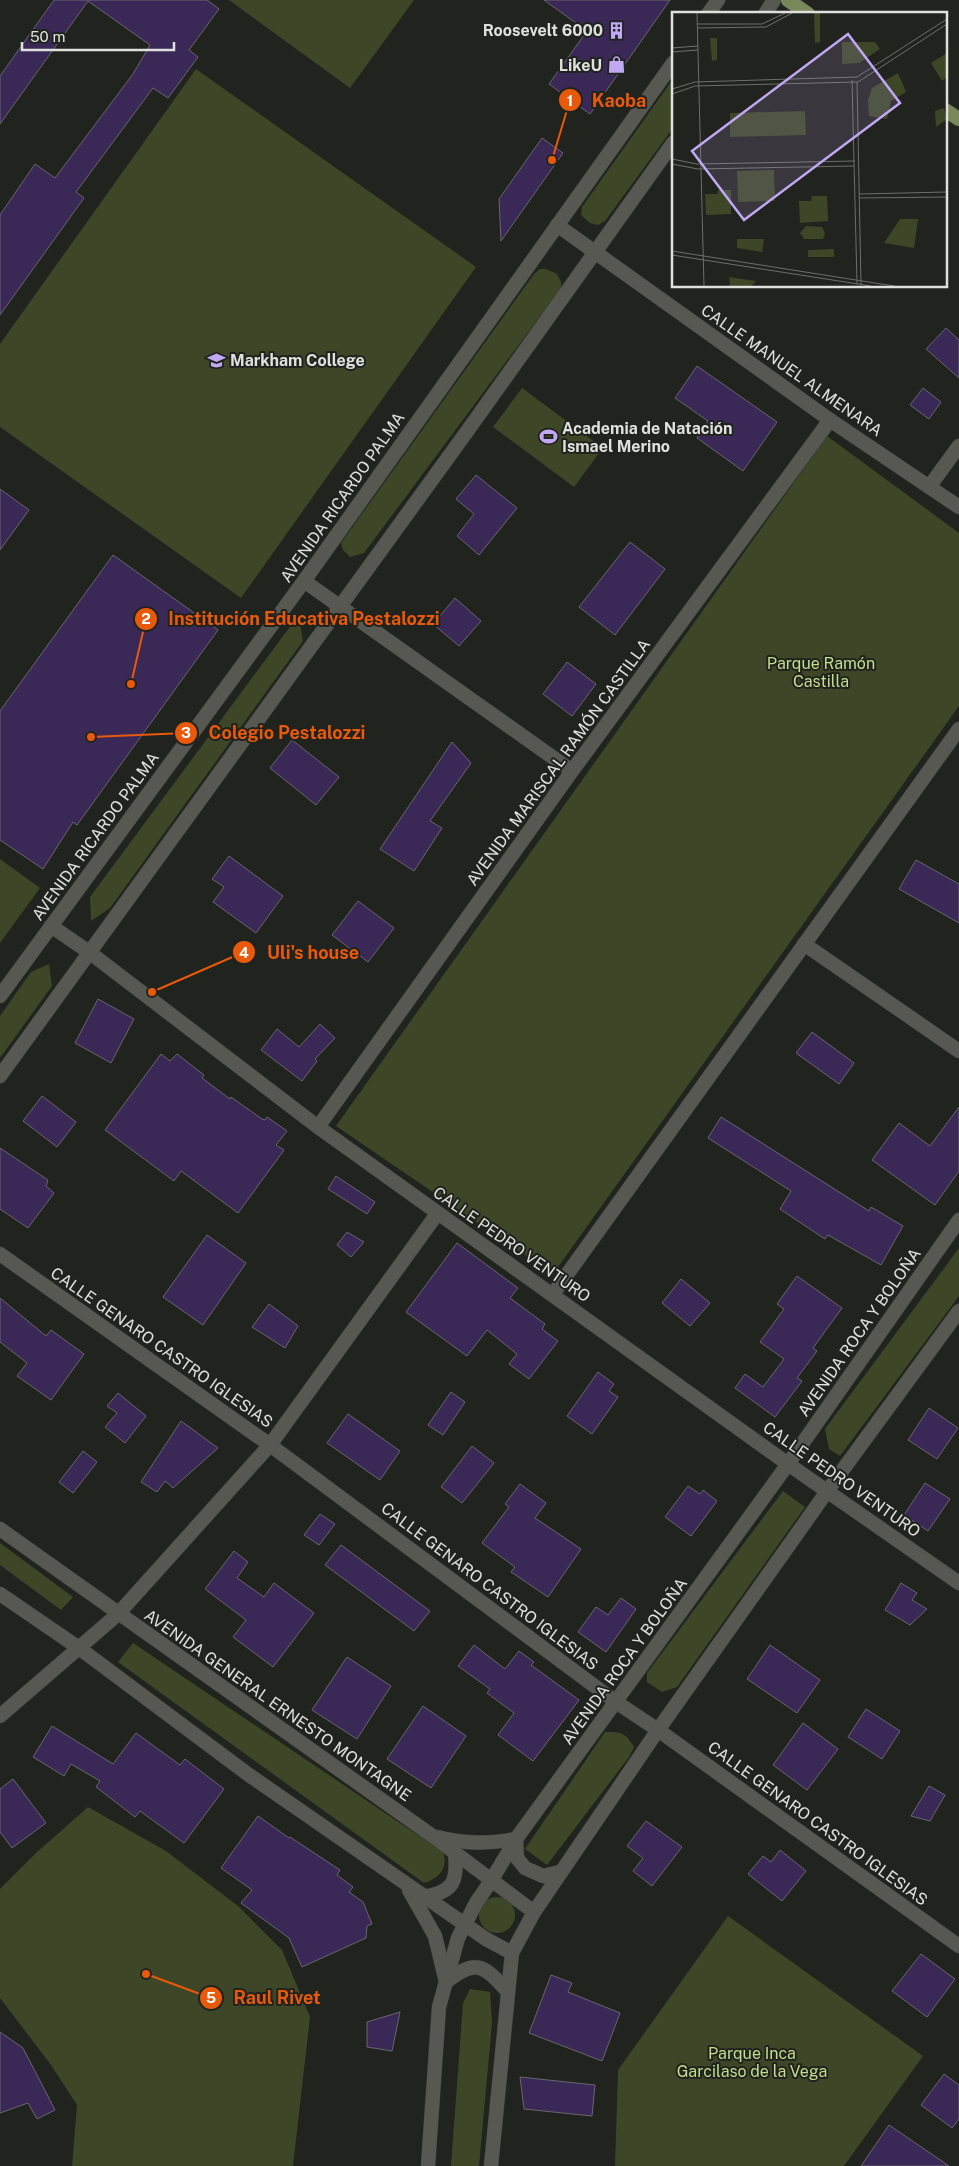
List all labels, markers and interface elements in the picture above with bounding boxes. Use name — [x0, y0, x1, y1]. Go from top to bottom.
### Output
inset map — [672, 12, 946, 288]
scale bar — [22, 20, 175, 52]
building icon: Roosevelt 6000 — [607, 20, 627, 40]
place label: Roosevelt 6000 — [483, 21, 603, 40]
text: 50 m — [30, 28, 65, 45]
shop icon: LikeU — [606, 55, 626, 75]
place label: LikeU — [559, 56, 602, 75]
callout: Kaoba — [557, 84, 657, 117]
text: Kaoba — [592, 90, 646, 111]
text: 1 — [567, 92, 573, 109]
street label: CALLE MANUEL ALMENARA — [697, 300, 886, 440]
school or university icon: Markham College — [206, 350, 226, 370]
place label: Markham College — [230, 351, 365, 370]
street label: AVENIDA RICARDO PALMA — [276, 409, 408, 586]
place label: Academia de Natación Ismael Merino — [562, 419, 732, 456]
sports icon: Academia de Natación Ismael Merino — [538, 427, 558, 447]
callout: Institución Educativa Pestalozzi — [134, 602, 450, 635]
text: Institución Educativa Pestalozzi — [168, 608, 440, 629]
text: 2 — [141, 610, 151, 627]
street label: AVENIDA MARISCAL RAMÓN CASTILLA — [462, 635, 654, 889]
park label: Parque Ramón Castilla — [767, 654, 875, 691]
callout: Colegio Pestalozzi — [174, 716, 376, 749]
text: Colegio Pestalozzi — [209, 722, 365, 743]
text: 3 — [181, 724, 191, 741]
street label: AVENIDA RICARDO PALMA — [28, 748, 163, 924]
callout: Uli's house — [232, 936, 369, 969]
text: Uli's house — [267, 942, 359, 963]
text: 4 — [239, 944, 249, 961]
street label: CALLE PEDRO VENTURO — [429, 1183, 594, 1306]
street label: AVENIDA ROCA Y BOLOÑA — [793, 1244, 925, 1420]
street label: CALLE GENARO CASTRO IGLESIAS — [47, 1263, 276, 1432]
street label: CALLE PEDRO VENTURO — [759, 1418, 924, 1541]
street label: CALLE GENARO CASTRO IGLESIAS — [378, 1499, 602, 1674]
street label: AVENIDA ROCA Y BOLOÑA — [557, 1574, 691, 1748]
street label: AVENIDA GENERAL ERNESTO MONTAGNE — [141, 1606, 415, 1805]
street label: CALLE GENARO CASTRO IGLESIAS — [704, 1737, 931, 1909]
callout: Raul Rivet — [199, 1982, 331, 2015]
text: Raul Rivet — [233, 1987, 321, 2008]
text: 5 — [206, 1989, 216, 2006]
park label: Parque Inca Garcilaso de la Vega — [677, 2044, 827, 2081]

